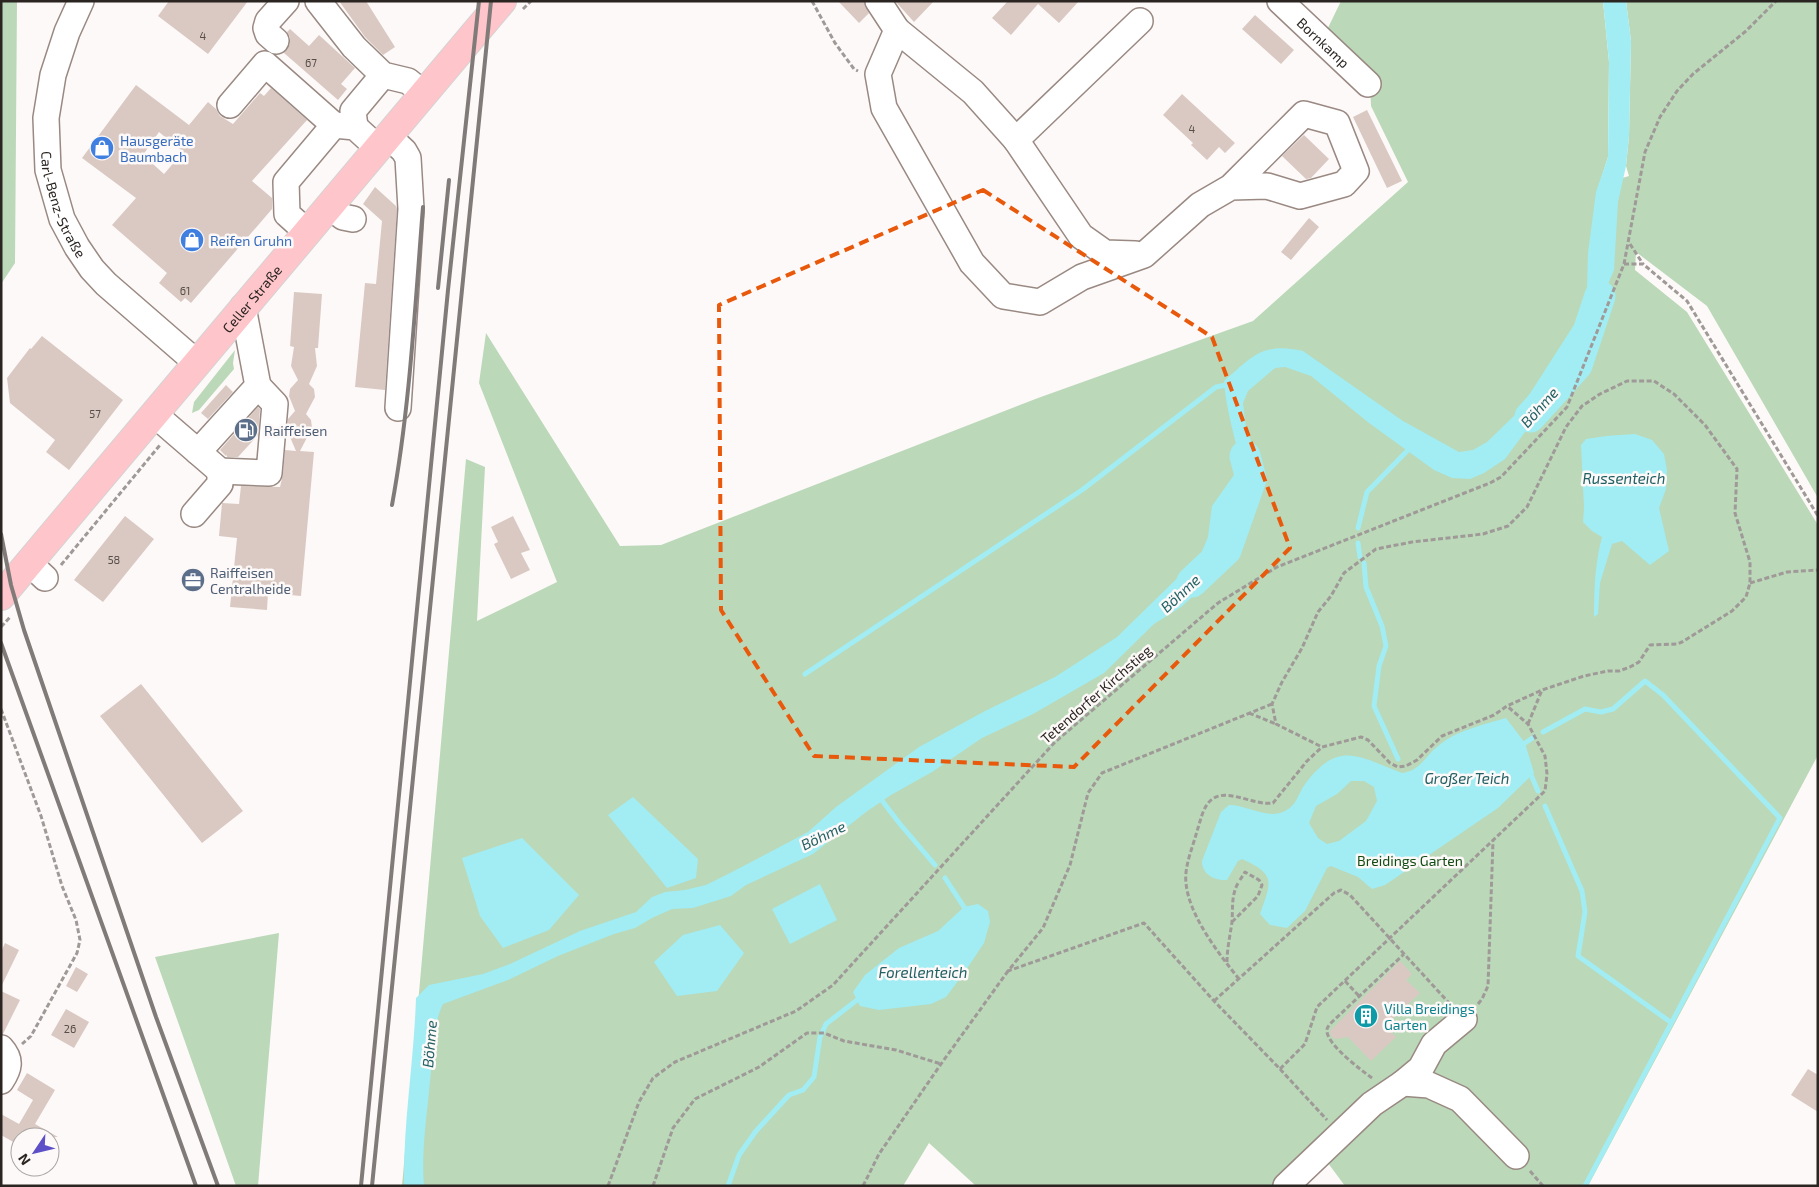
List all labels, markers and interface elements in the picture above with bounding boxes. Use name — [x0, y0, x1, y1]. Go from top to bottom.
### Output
street label: Bornkamp — [1294, 13, 1353, 71]
house number: 4 — [200, 29, 207, 42]
house number: 67 — [305, 56, 317, 69]
house number: 4 — [1189, 122, 1196, 135]
place label: Hausgeräte Baumbach — [120, 132, 194, 165]
shop icon: Hausgeräte Baumbach — [89, 135, 115, 161]
street label: Carl-Benz-Straße — [39, 151, 90, 261]
shop icon: Reifen Gruhn — [179, 227, 205, 253]
place label: Reifen Gruhn — [210, 232, 292, 249]
street label: Celler Straße — [218, 261, 285, 336]
house number: 61 — [180, 284, 190, 297]
water label: Böhme — [1516, 383, 1562, 431]
house number: 57 — [89, 407, 101, 420]
fuel station icon: Raiffeisen — [233, 417, 259, 443]
place label: Raiffeisen — [264, 422, 327, 439]
water label: Russenteich — [1582, 469, 1666, 487]
house number: 58 — [108, 553, 120, 566]
place label: Raiffeisen Centralheide — [210, 564, 291, 597]
office icon: Raiffeisen Centralheide — [180, 567, 206, 593]
water label: Böhme — [1156, 570, 1204, 616]
street label: Tetendorfer Kirchstieg — [1037, 641, 1155, 747]
water label: Großer Teich — [1424, 769, 1510, 787]
water label: Böhme — [798, 816, 848, 854]
park label: Breidings Garten — [1357, 852, 1463, 869]
water label: Forellenteich — [878, 963, 968, 981]
place label: Villa Breidings Garten — [1384, 1000, 1475, 1033]
building icon: Villa Breidings Garten — [1353, 1003, 1379, 1029]
water label: Böhme — [418, 1020, 440, 1068]
house number: 26 — [64, 1022, 76, 1035]
north arrow — [10, 1127, 60, 1177]
text: N — [14, 1151, 34, 1169]

